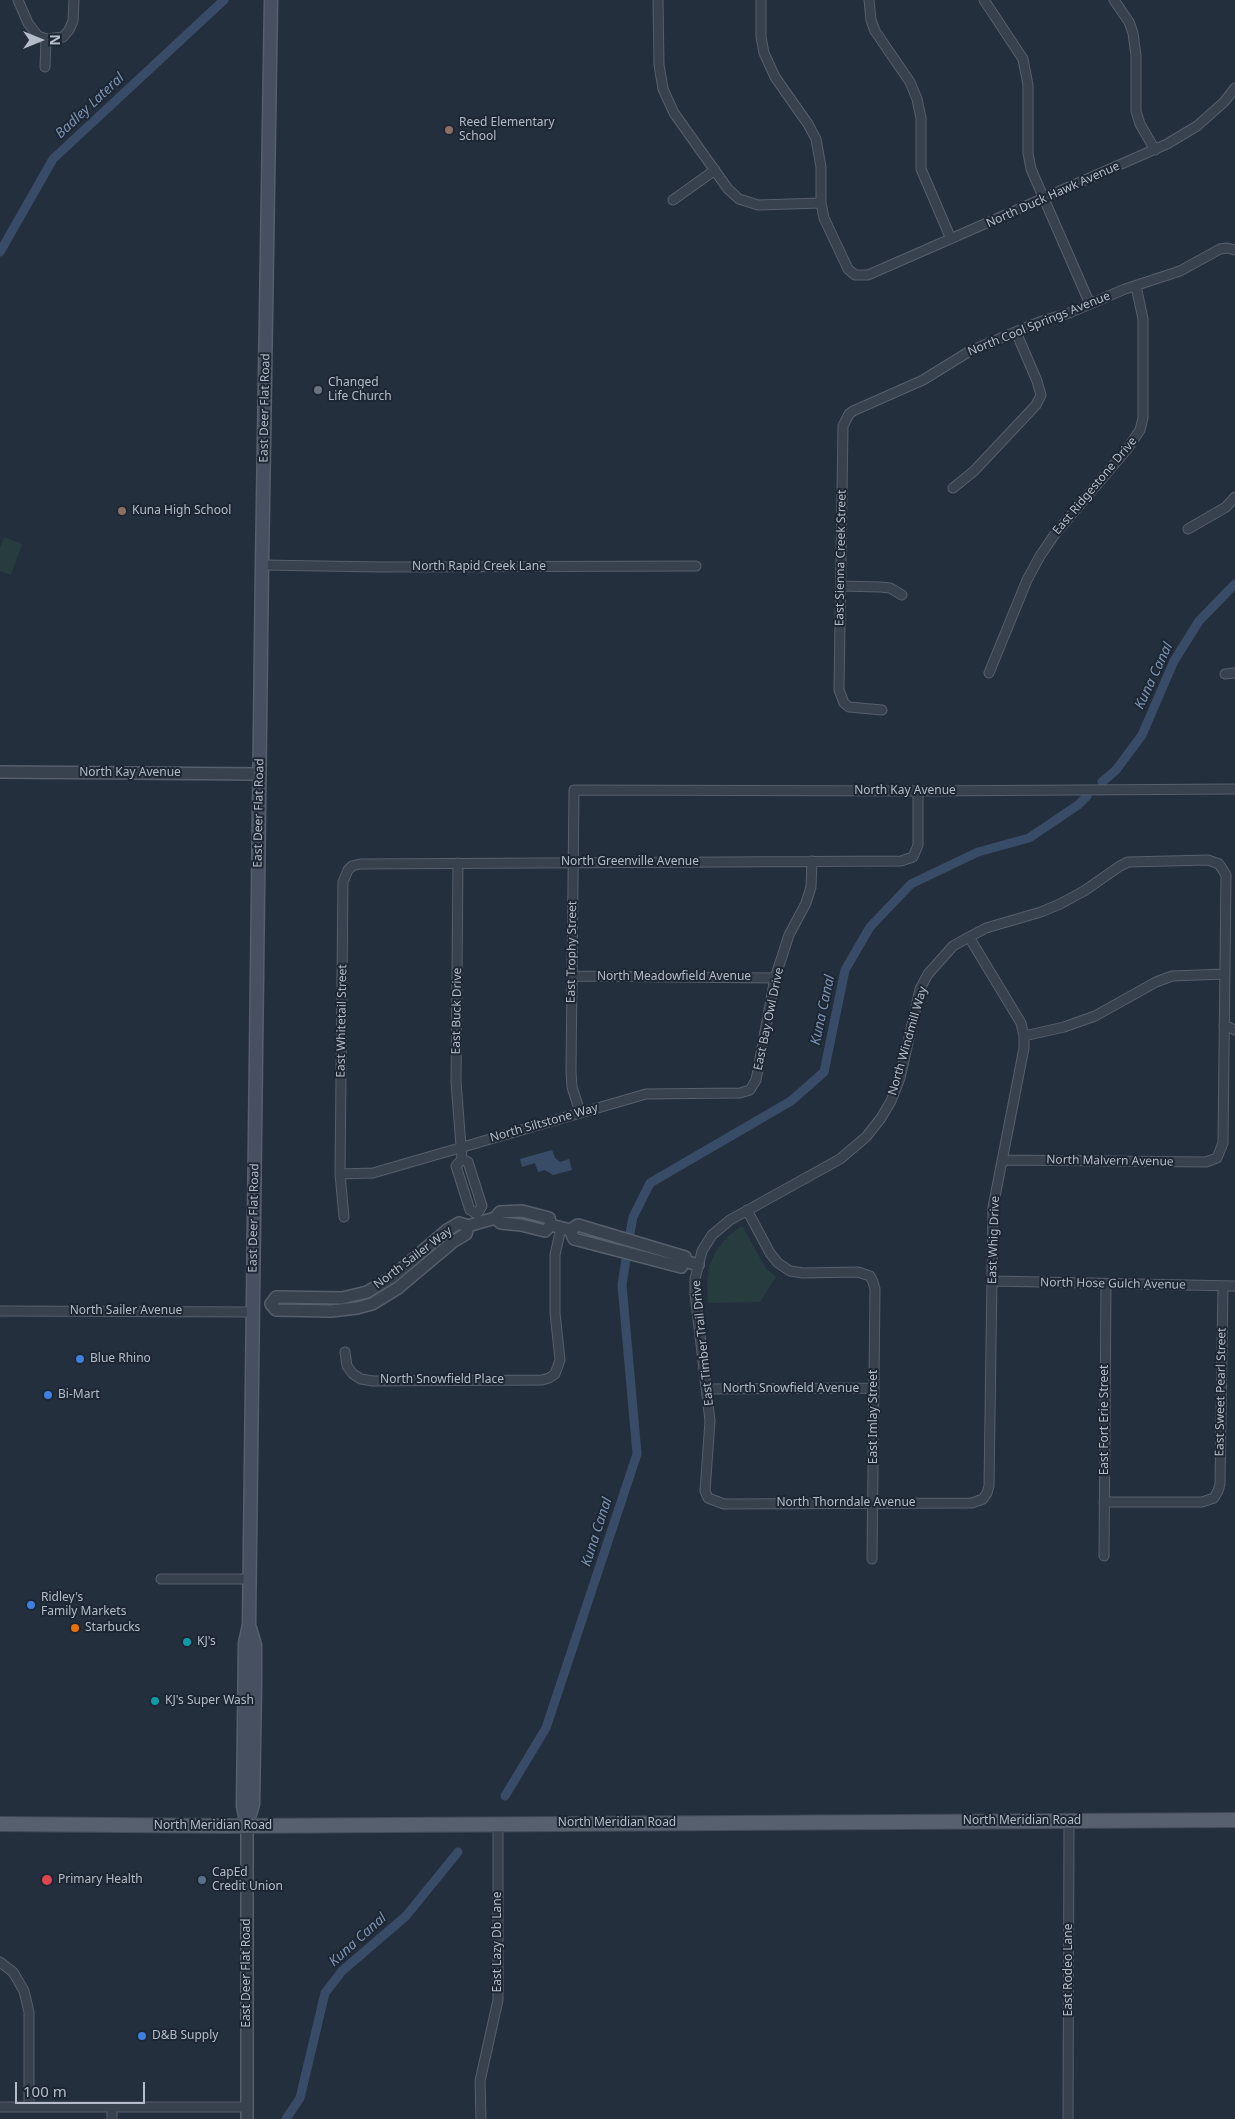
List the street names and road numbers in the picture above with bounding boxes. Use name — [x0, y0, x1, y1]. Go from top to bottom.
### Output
street label: North Duck Hawk Avenue — [984, 159, 1122, 231]
street label: North Cool Springs Avenue — [966, 289, 1112, 359]
street label: East Deer Flat Road — [257, 353, 273, 463]
street label: East Ridgestone Drive — [1050, 434, 1140, 538]
street label: East Sienna Creek Street — [833, 490, 849, 626]
street label: North Rapid Creek Lane — [412, 560, 546, 574]
street label: East Deer Flat Road — [251, 758, 267, 868]
street label: North Kay Avenue — [79, 766, 181, 780]
street label: North Kay Avenue — [854, 784, 956, 798]
street label: North Greenville Avenue — [561, 855, 699, 869]
street label: East Trophy Street — [564, 901, 580, 1003]
street label: East Whitetail Street — [334, 964, 350, 1078]
street label: East Bay Owl Drive — [751, 966, 787, 1072]
street label: East Buck Drive — [449, 967, 465, 1055]
street label: North Meadowfield Avenue — [597, 970, 751, 984]
street label: North Windmill Way — [886, 985, 930, 1097]
street label: North Siltstone Way — [488, 1101, 600, 1145]
street label: North Malvern Avenue — [1046, 1153, 1174, 1169]
street label: East Deer Flat Road — [246, 1163, 262, 1273]
street label: East Whig Drive — [985, 1196, 1003, 1284]
street label: North Sailer Way — [371, 1224, 455, 1292]
street label: North Hose Gulch Avenue — [1040, 1276, 1186, 1292]
street label: East Timber Trail Drive — [689, 1279, 717, 1407]
street label: North Sailer Avenue — [70, 1304, 182, 1318]
street label: East Sweet Pearl Street — [1213, 1327, 1229, 1457]
street label: East Fort Erie Street — [1098, 1365, 1112, 1475]
street label: East Imlay Street — [867, 1370, 881, 1464]
street label: North Snowfield Place — [380, 1373, 504, 1387]
street label: North Snowfield Avenue — [723, 1382, 859, 1396]
street label: North Thorndale Avenue — [776, 1496, 916, 1510]
street label: North Meridian Road — [963, 1814, 1081, 1828]
street label: North Meridian Road — [558, 1816, 676, 1830]
street label: North Meridian Road — [154, 1819, 272, 1833]
street label: East Lazy Db Lane — [491, 1892, 505, 1992]
street label: East Deer Flat Road — [240, 1918, 254, 2028]
street label: East Rodeo Lane — [1062, 1923, 1076, 2017]

